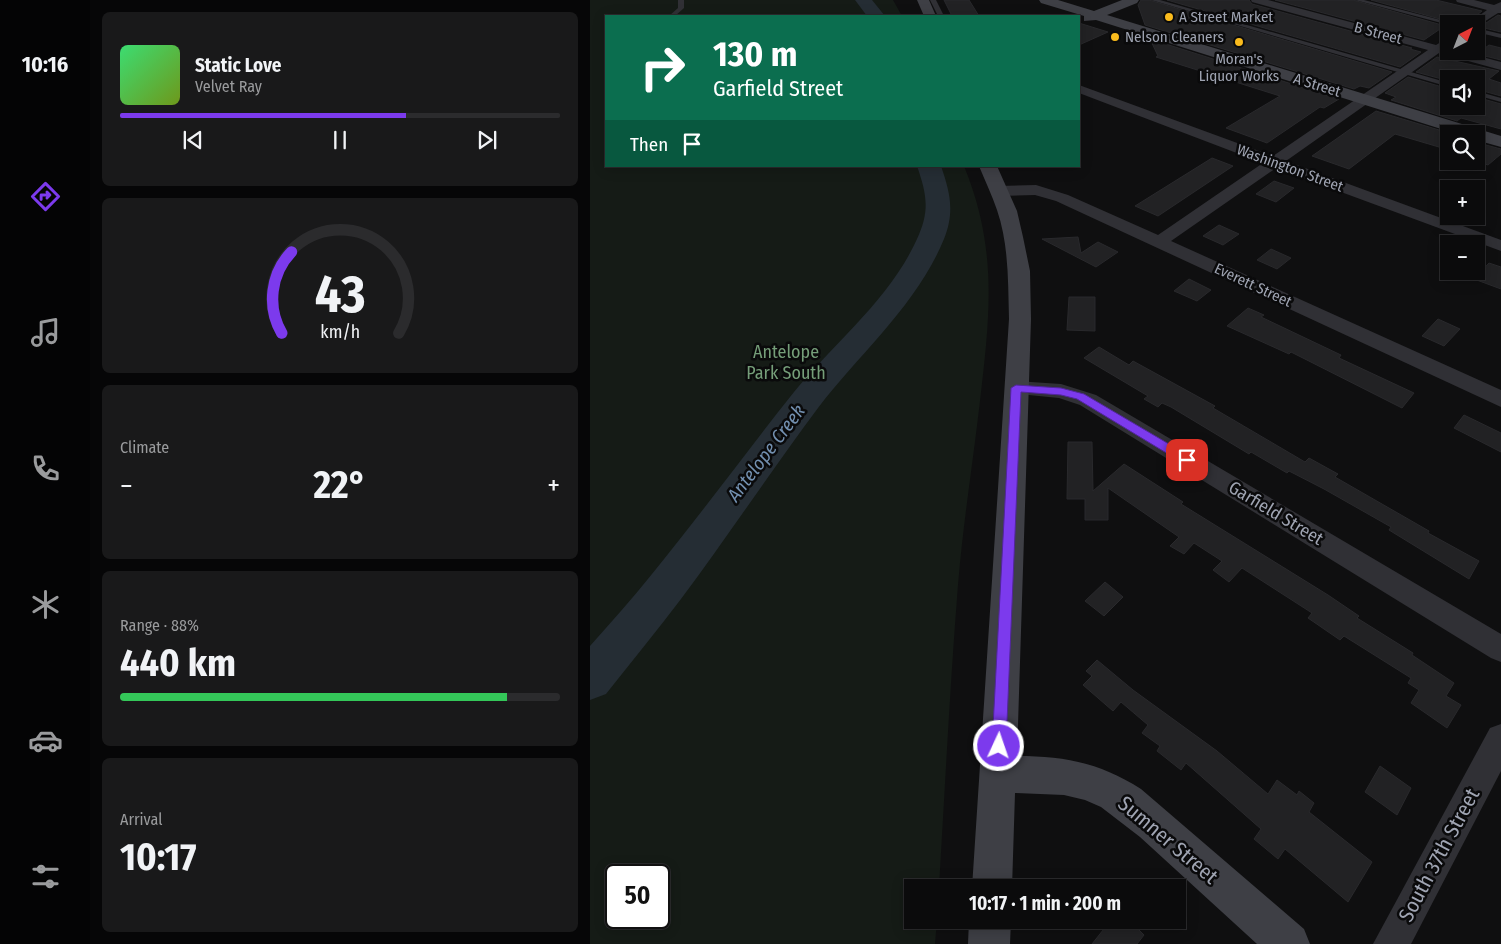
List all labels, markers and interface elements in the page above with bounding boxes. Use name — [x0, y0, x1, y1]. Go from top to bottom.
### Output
place label: A Street Market — [1179, 8, 1273, 26]
marker: A Street Market — [1163, 11, 1175, 23]
north arrow — [1440, 15, 1485, 60]
map controls — [1440, 15, 1485, 280]
street label: B Street — [1352, 18, 1404, 48]
place label: Nelson Cleaners — [1125, 28, 1224, 46]
marker: Nelson Cleaners — [1109, 31, 1121, 43]
text: 130 m — [713, 33, 797, 75]
icon: right — [630, 35, 695, 100]
marker: Moran's Liquor Works — [1233, 36, 1245, 48]
place label: Moran's Liquor Works — [1199, 50, 1279, 85]
text: 10:16 — [22, 51, 68, 78]
text: Static Love — [195, 54, 282, 77]
street label: A Street — [1291, 69, 1343, 101]
button: sound — [1440, 70, 1485, 115]
text: Garfield Street — [713, 75, 843, 102]
text: Velvet Ray — [195, 77, 262, 96]
button: search — [1440, 125, 1485, 170]
icon: previous — [179, 126, 207, 154]
icon: pause — [326, 126, 354, 154]
icon: next — [473, 126, 501, 154]
icon: arrive — [678, 130, 706, 158]
text: Then — [630, 133, 668, 156]
street label: Washington Street — [1234, 140, 1346, 196]
icon: directions — [28, 179, 63, 214]
button: + — [1440, 180, 1485, 225]
button: − — [1440, 235, 1485, 280]
street label: Everett Street — [1211, 259, 1295, 311]
text: 43 — [315, 263, 365, 326]
icon: music — [28, 315, 63, 350]
text: km/h — [320, 321, 360, 343]
park label: Antelope Park South — [746, 341, 826, 384]
water label: Antelope Creek — [721, 400, 810, 507]
text: Climate — [120, 438, 169, 457]
pin — [1166, 439, 1208, 481]
icon: arrive — [1173, 446, 1201, 474]
icon: phone — [28, 451, 63, 486]
text: 22° — [313, 462, 366, 508]
text: − — [120, 469, 133, 502]
text: + — [547, 469, 560, 502]
street label: Garfield Street — [1225, 476, 1327, 550]
icon: climate — [28, 587, 63, 622]
text: Range · 88% — [120, 616, 199, 635]
text: 440 km — [120, 640, 236, 686]
position arrow — [972, 719, 1024, 771]
icon: car — [28, 723, 63, 758]
street label: South 37th Street — [1393, 784, 1485, 926]
street label: Sumner Street — [1113, 791, 1224, 890]
text: Arrival — [120, 810, 162, 829]
text: 10:17 — [120, 834, 197, 880]
icon: filters — [28, 859, 63, 894]
speed limit sign: 50 — [605, 864, 670, 929]
text: 10:17 · 1 min · 200 m — [969, 892, 1121, 915]

